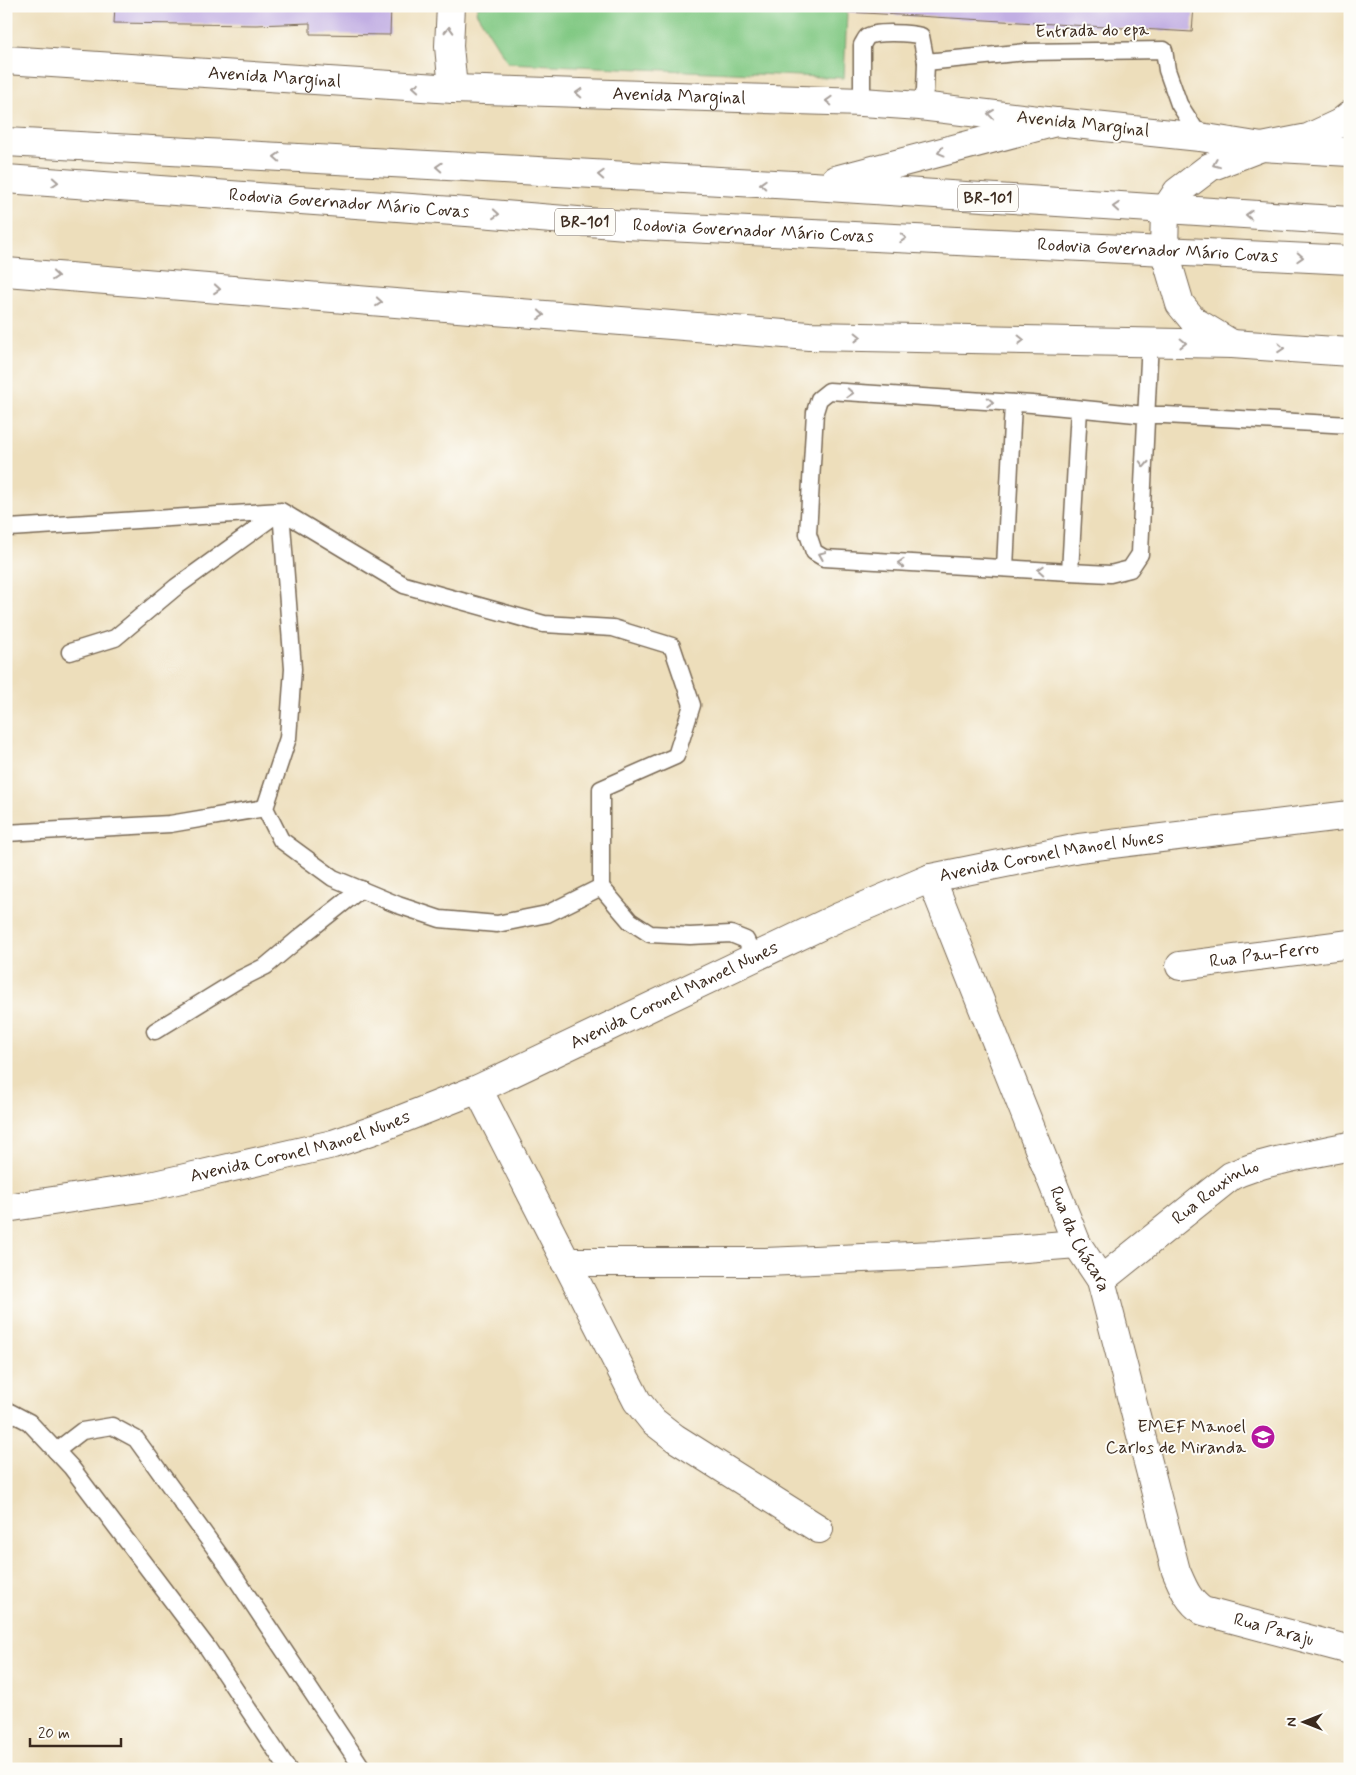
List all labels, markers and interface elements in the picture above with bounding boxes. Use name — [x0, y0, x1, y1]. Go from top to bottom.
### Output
street label: Entrada do epa — [1035, 18, 1149, 44]
one-way arrow — [444, 26, 455, 34]
street label: Avenida Marginal — [207, 61, 342, 94]
one-way arrow — [412, 81, 420, 92]
street label: Avenida Marginal — [612, 82, 746, 110]
one-way arrow — [575, 88, 582, 98]
one-way arrow — [824, 96, 832, 106]
street label: Avenida Marginal — [1015, 105, 1150, 144]
one-way arrow — [986, 109, 994, 120]
one-way arrow — [938, 147, 946, 157]
one-way arrow — [272, 152, 280, 163]
one-way arrow — [1212, 158, 1221, 169]
one-way arrow — [435, 161, 443, 172]
one-way arrow — [597, 170, 605, 181]
one-way arrow — [51, 177, 59, 188]
one-way arrow — [759, 178, 767, 189]
street label: Rodovia Governador Mário Covas — [228, 183, 470, 224]
road number: BR-101 — [958, 184, 1018, 212]
one-way arrow — [1112, 202, 1120, 213]
road number: BR-101 — [555, 208, 615, 236]
one-way arrow — [492, 209, 500, 220]
one-way arrow — [1244, 210, 1252, 221]
street label: Rodovia Governador Mário Covas — [632, 213, 874, 249]
one-way arrow — [899, 232, 907, 243]
street label: Rodovia Governador Mário Covas — [1037, 233, 1279, 269]
one-way arrow — [1296, 252, 1304, 263]
one-way arrow — [51, 270, 59, 281]
one-way arrow — [213, 283, 221, 294]
one-way arrow — [375, 296, 383, 307]
one-way arrow — [537, 309, 545, 320]
one-way arrow — [854, 332, 862, 342]
one-way arrow — [1017, 335, 1025, 345]
one-way arrow — [1179, 338, 1187, 349]
one-way arrow — [1277, 342, 1285, 353]
one-way arrow — [846, 387, 854, 398]
one-way arrow — [986, 396, 994, 407]
one-way arrow — [1139, 460, 1150, 468]
one-way arrow — [818, 551, 827, 562]
one-way arrow — [897, 557, 905, 568]
one-way arrow — [1037, 565, 1045, 576]
street label: Avenida Coronel Manoel Nunes — [937, 826, 1165, 888]
street label: Avenida Coronel Manoel Nunes — [566, 936, 782, 1055]
street label: Rua Pau-Ferro — [1208, 936, 1320, 974]
street label: Avenida Coronel Manoel Nunes — [188, 1105, 414, 1188]
street label: Rua Rouxinho — [1167, 1154, 1262, 1230]
street label: Rua da Chácara — [1043, 1183, 1116, 1294]
place label: EMEF Manoel Carlos de Miranda — [1106, 1415, 1246, 1460]
school or university icon: EMEF Manoel Carlos de Miranda — [1250, 1424, 1276, 1450]
street label: Rua Paraju — [1231, 1608, 1316, 1652]
north arrow — [1278, 1698, 1328, 1748]
scale bar — [30, 1715, 121, 1747]
text: N — [1283, 1717, 1301, 1727]
text: 20 m — [38, 1724, 70, 1744]

